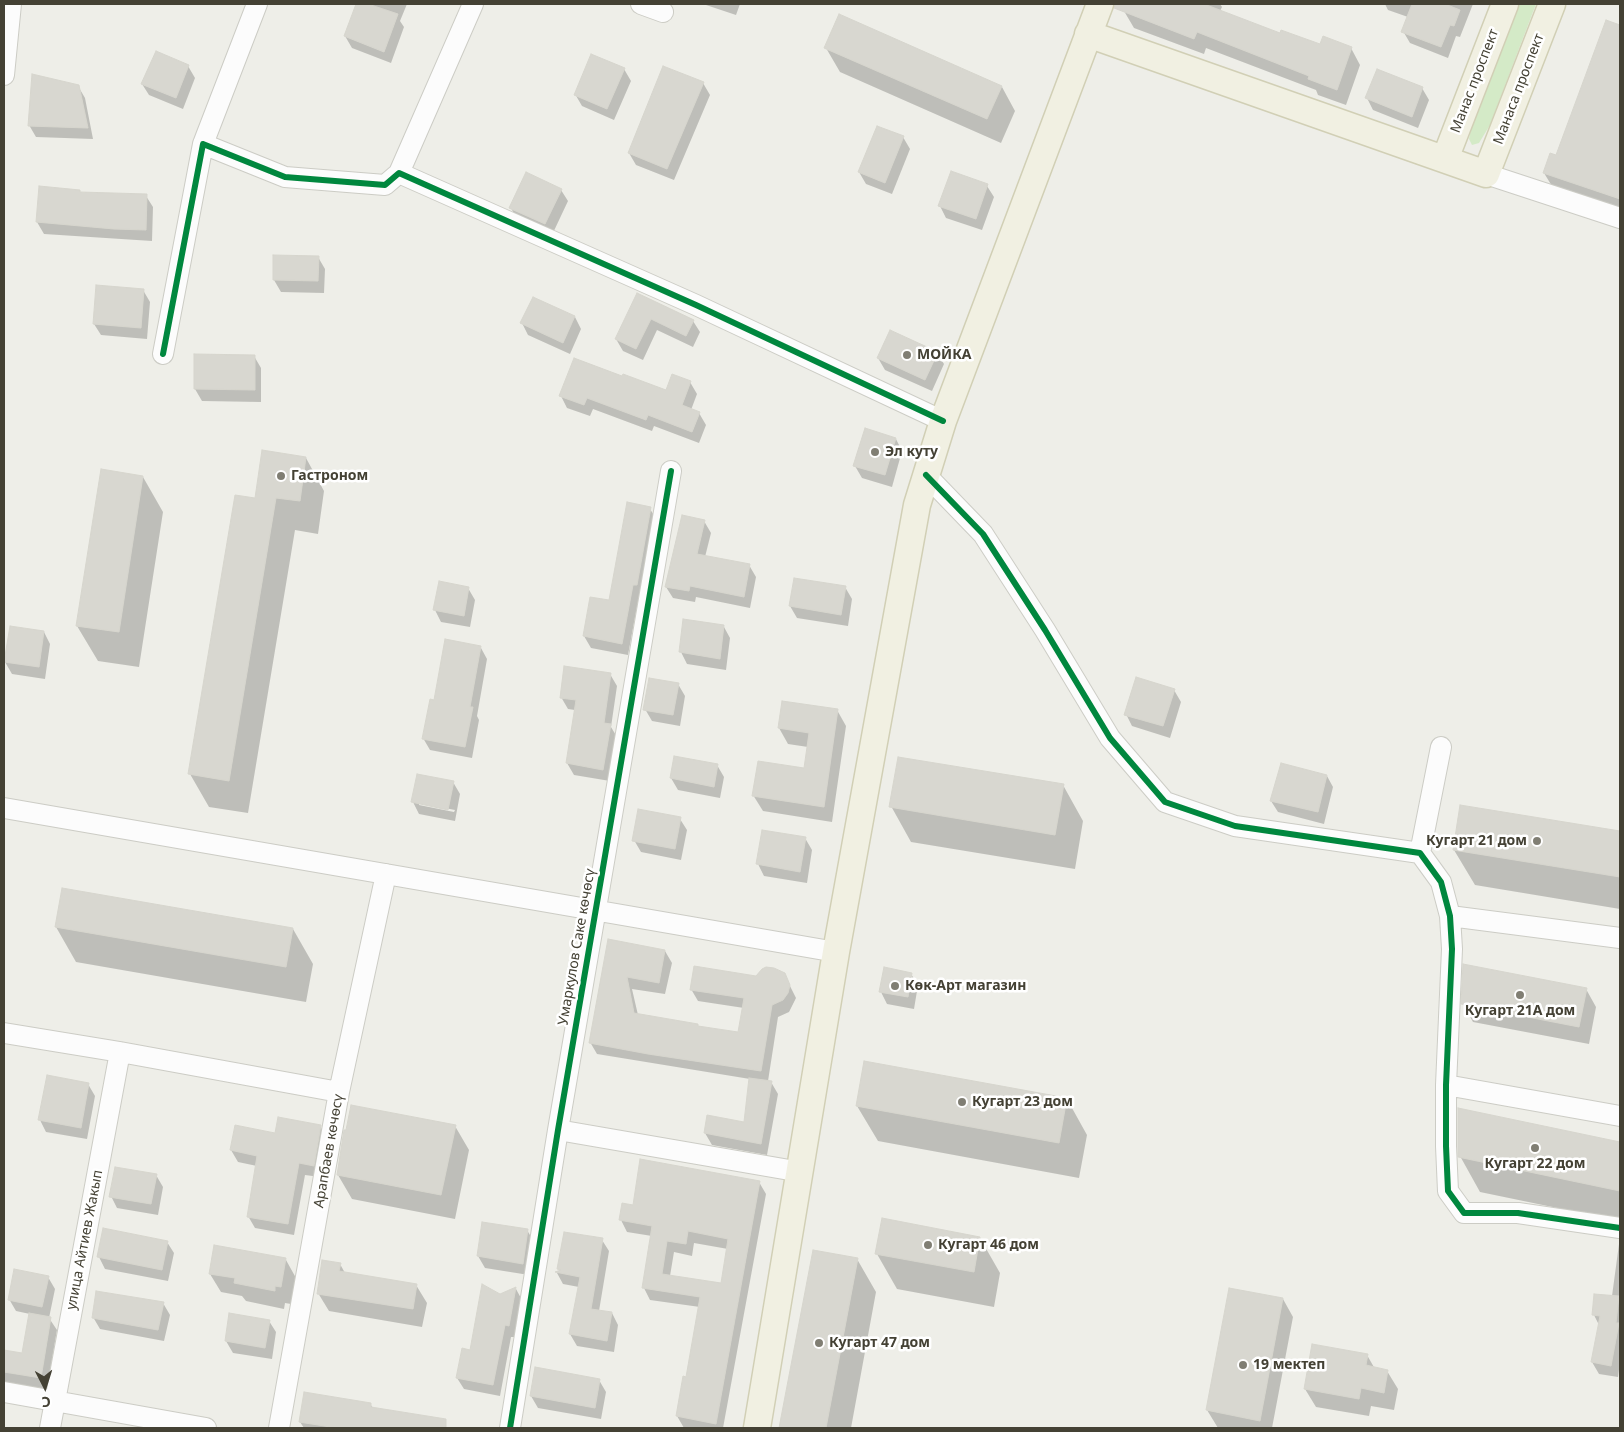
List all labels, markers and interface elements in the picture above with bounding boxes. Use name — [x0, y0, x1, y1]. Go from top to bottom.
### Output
street label: Манас проспект — [1447, 27, 1503, 135]
street label: Манаса проспект — [1490, 31, 1548, 147]
place label: МОЙКА — [917, 347, 972, 363]
marker: МОЙКА — [901, 349, 913, 361]
place label: Эл куту — [885, 444, 938, 460]
marker: Эл куту — [869, 446, 881, 458]
place label: Гастроном — [291, 468, 368, 484]
marker: Гастроном — [275, 470, 287, 482]
place label: Кугарт 21 дом — [1426, 833, 1527, 849]
marker: Кугарт 21 дом — [1531, 835, 1543, 847]
street label: Умаркулов Саке көчөсү — [555, 867, 599, 1027]
place label: Көк-Арт магазин — [905, 978, 1026, 994]
marker: Көк-Арт магазин — [889, 980, 901, 992]
marker: Кугарт 21А дом — [1514, 989, 1526, 1001]
place label: Кугарт 21А дом — [1465, 1003, 1575, 1019]
street label: Арапбаев көчөсү — [311, 1093, 347, 1209]
place label: Кугарт 23 дом — [972, 1094, 1073, 1110]
marker: Кугарт 23 дом — [956, 1096, 968, 1108]
marker: Кугарт 22 дом — [1529, 1142, 1541, 1154]
place label: Кугарт 22 дом — [1485, 1156, 1585, 1172]
street label: улица Айтиев Жакып — [63, 1169, 107, 1311]
place label: Кугарт 46 дом — [938, 1237, 1039, 1253]
marker: Кугарт 46 дом — [922, 1239, 934, 1251]
place label: Кугарт 47 дом — [829, 1335, 930, 1351]
marker: Кугарт 47 дом — [813, 1337, 825, 1349]
place label: 19 мектеп — [1253, 1357, 1325, 1373]
marker: 19 мектеп — [1237, 1359, 1249, 1371]
north arrow — [20, 1362, 70, 1412]
text: С — [41, 1393, 52, 1412]

